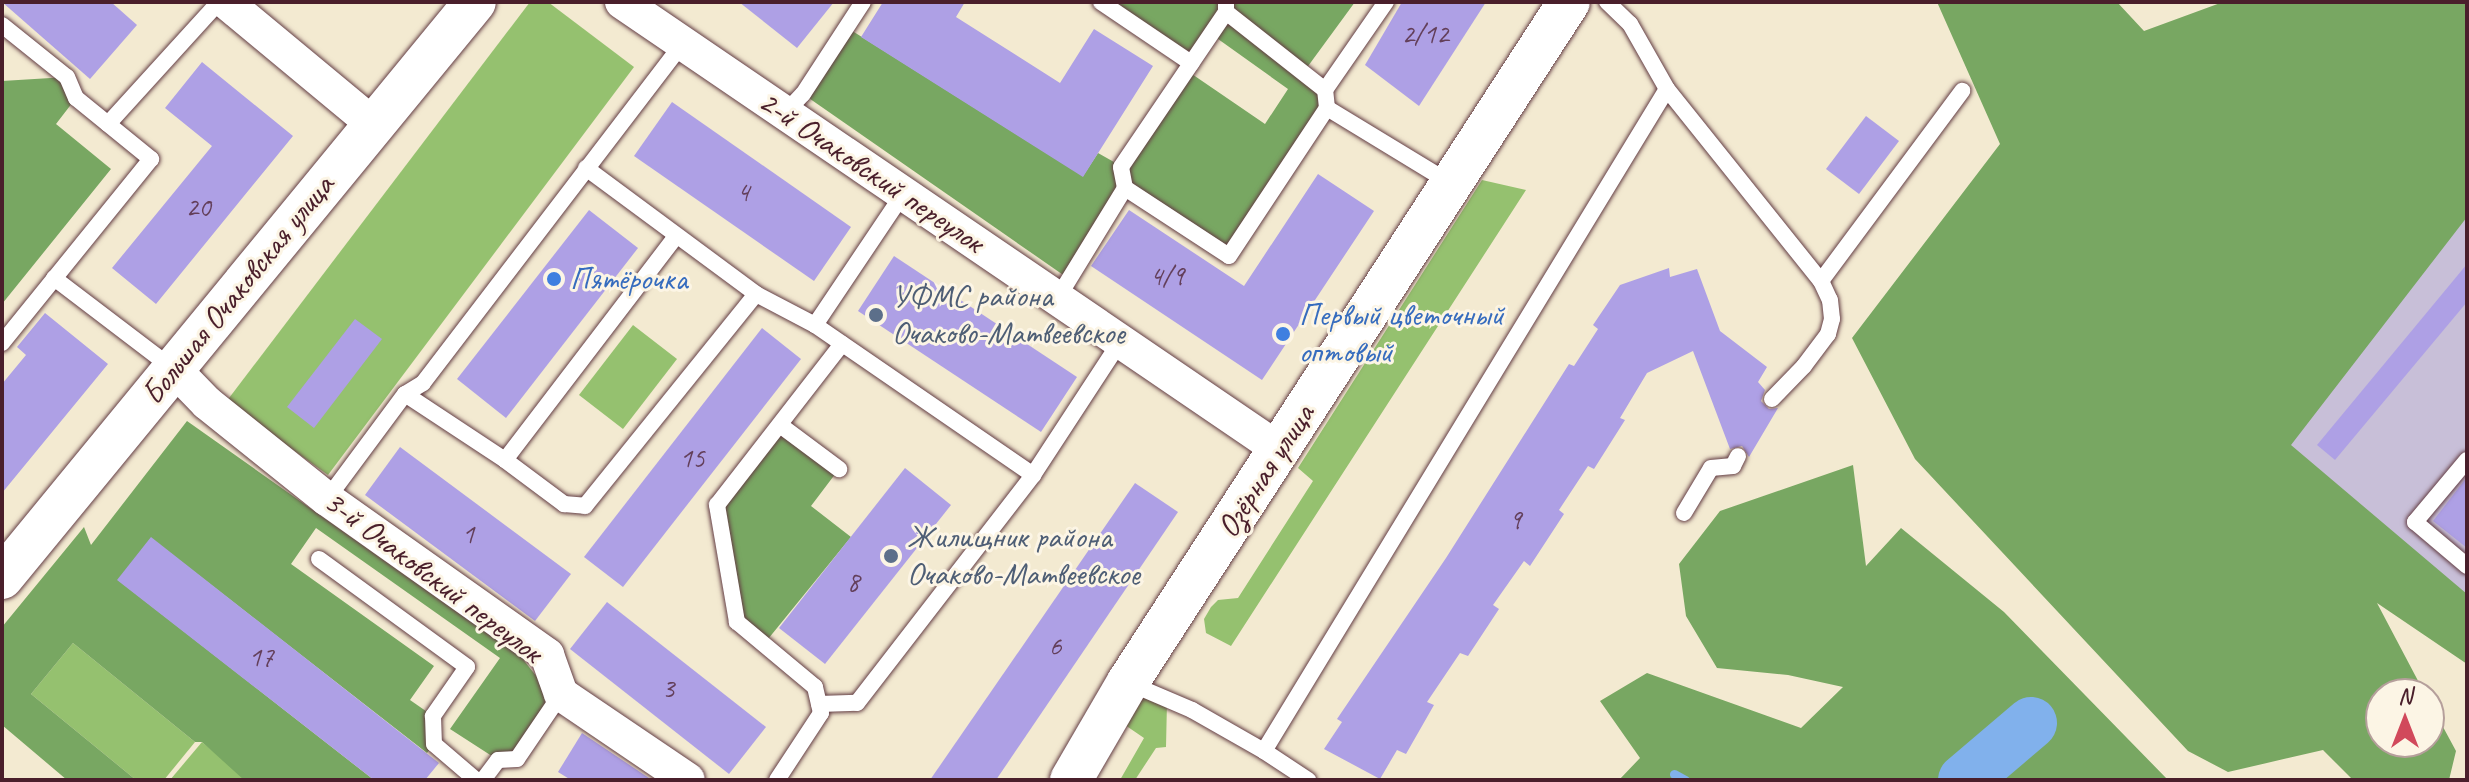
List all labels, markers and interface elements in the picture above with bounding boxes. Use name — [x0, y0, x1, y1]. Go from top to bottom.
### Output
house number: 2/12 — [1401, 17, 1449, 51]
street label: 2-й Очаковский переулок — [751, 82, 991, 262]
street label: Большая Очаковская улица — [133, 167, 343, 413]
house number: 4 — [737, 175, 749, 209]
house number: 20 — [185, 190, 211, 224]
house number: 4/9 — [1150, 259, 1184, 293]
place label: Пятёрочка — [570, 260, 687, 298]
marker: Пятёрочка — [545, 270, 563, 288]
place label: УФМС района Очаково-Матвеевское — [892, 278, 1125, 353]
place label: Первый цветочный оптовый — [1299, 297, 1504, 372]
marker: УФМС района Очаково-Матвеевское — [867, 306, 885, 324]
marker: Первый цветочный оптовый — [1274, 325, 1292, 343]
street label: Озёрная улица — [1208, 396, 1324, 546]
house number: 15 — [679, 441, 705, 475]
street label: 3-й Очаковский переулок — [316, 482, 550, 672]
house number: 9 — [1509, 503, 1521, 537]
house number: 1 — [462, 517, 474, 551]
place label: Жилищник района Очаково-Матвеевское — [907, 519, 1140, 594]
marker: Жилищник района Очаково-Матвеевское — [882, 547, 900, 565]
house number: 8 — [847, 565, 859, 599]
house number: 6 — [1049, 629, 1061, 663]
house number: 17 — [248, 640, 274, 674]
house number: 3 — [662, 671, 674, 705]
north arrow — [2365, 678, 2445, 758]
text: N — [2398, 682, 2412, 710]

